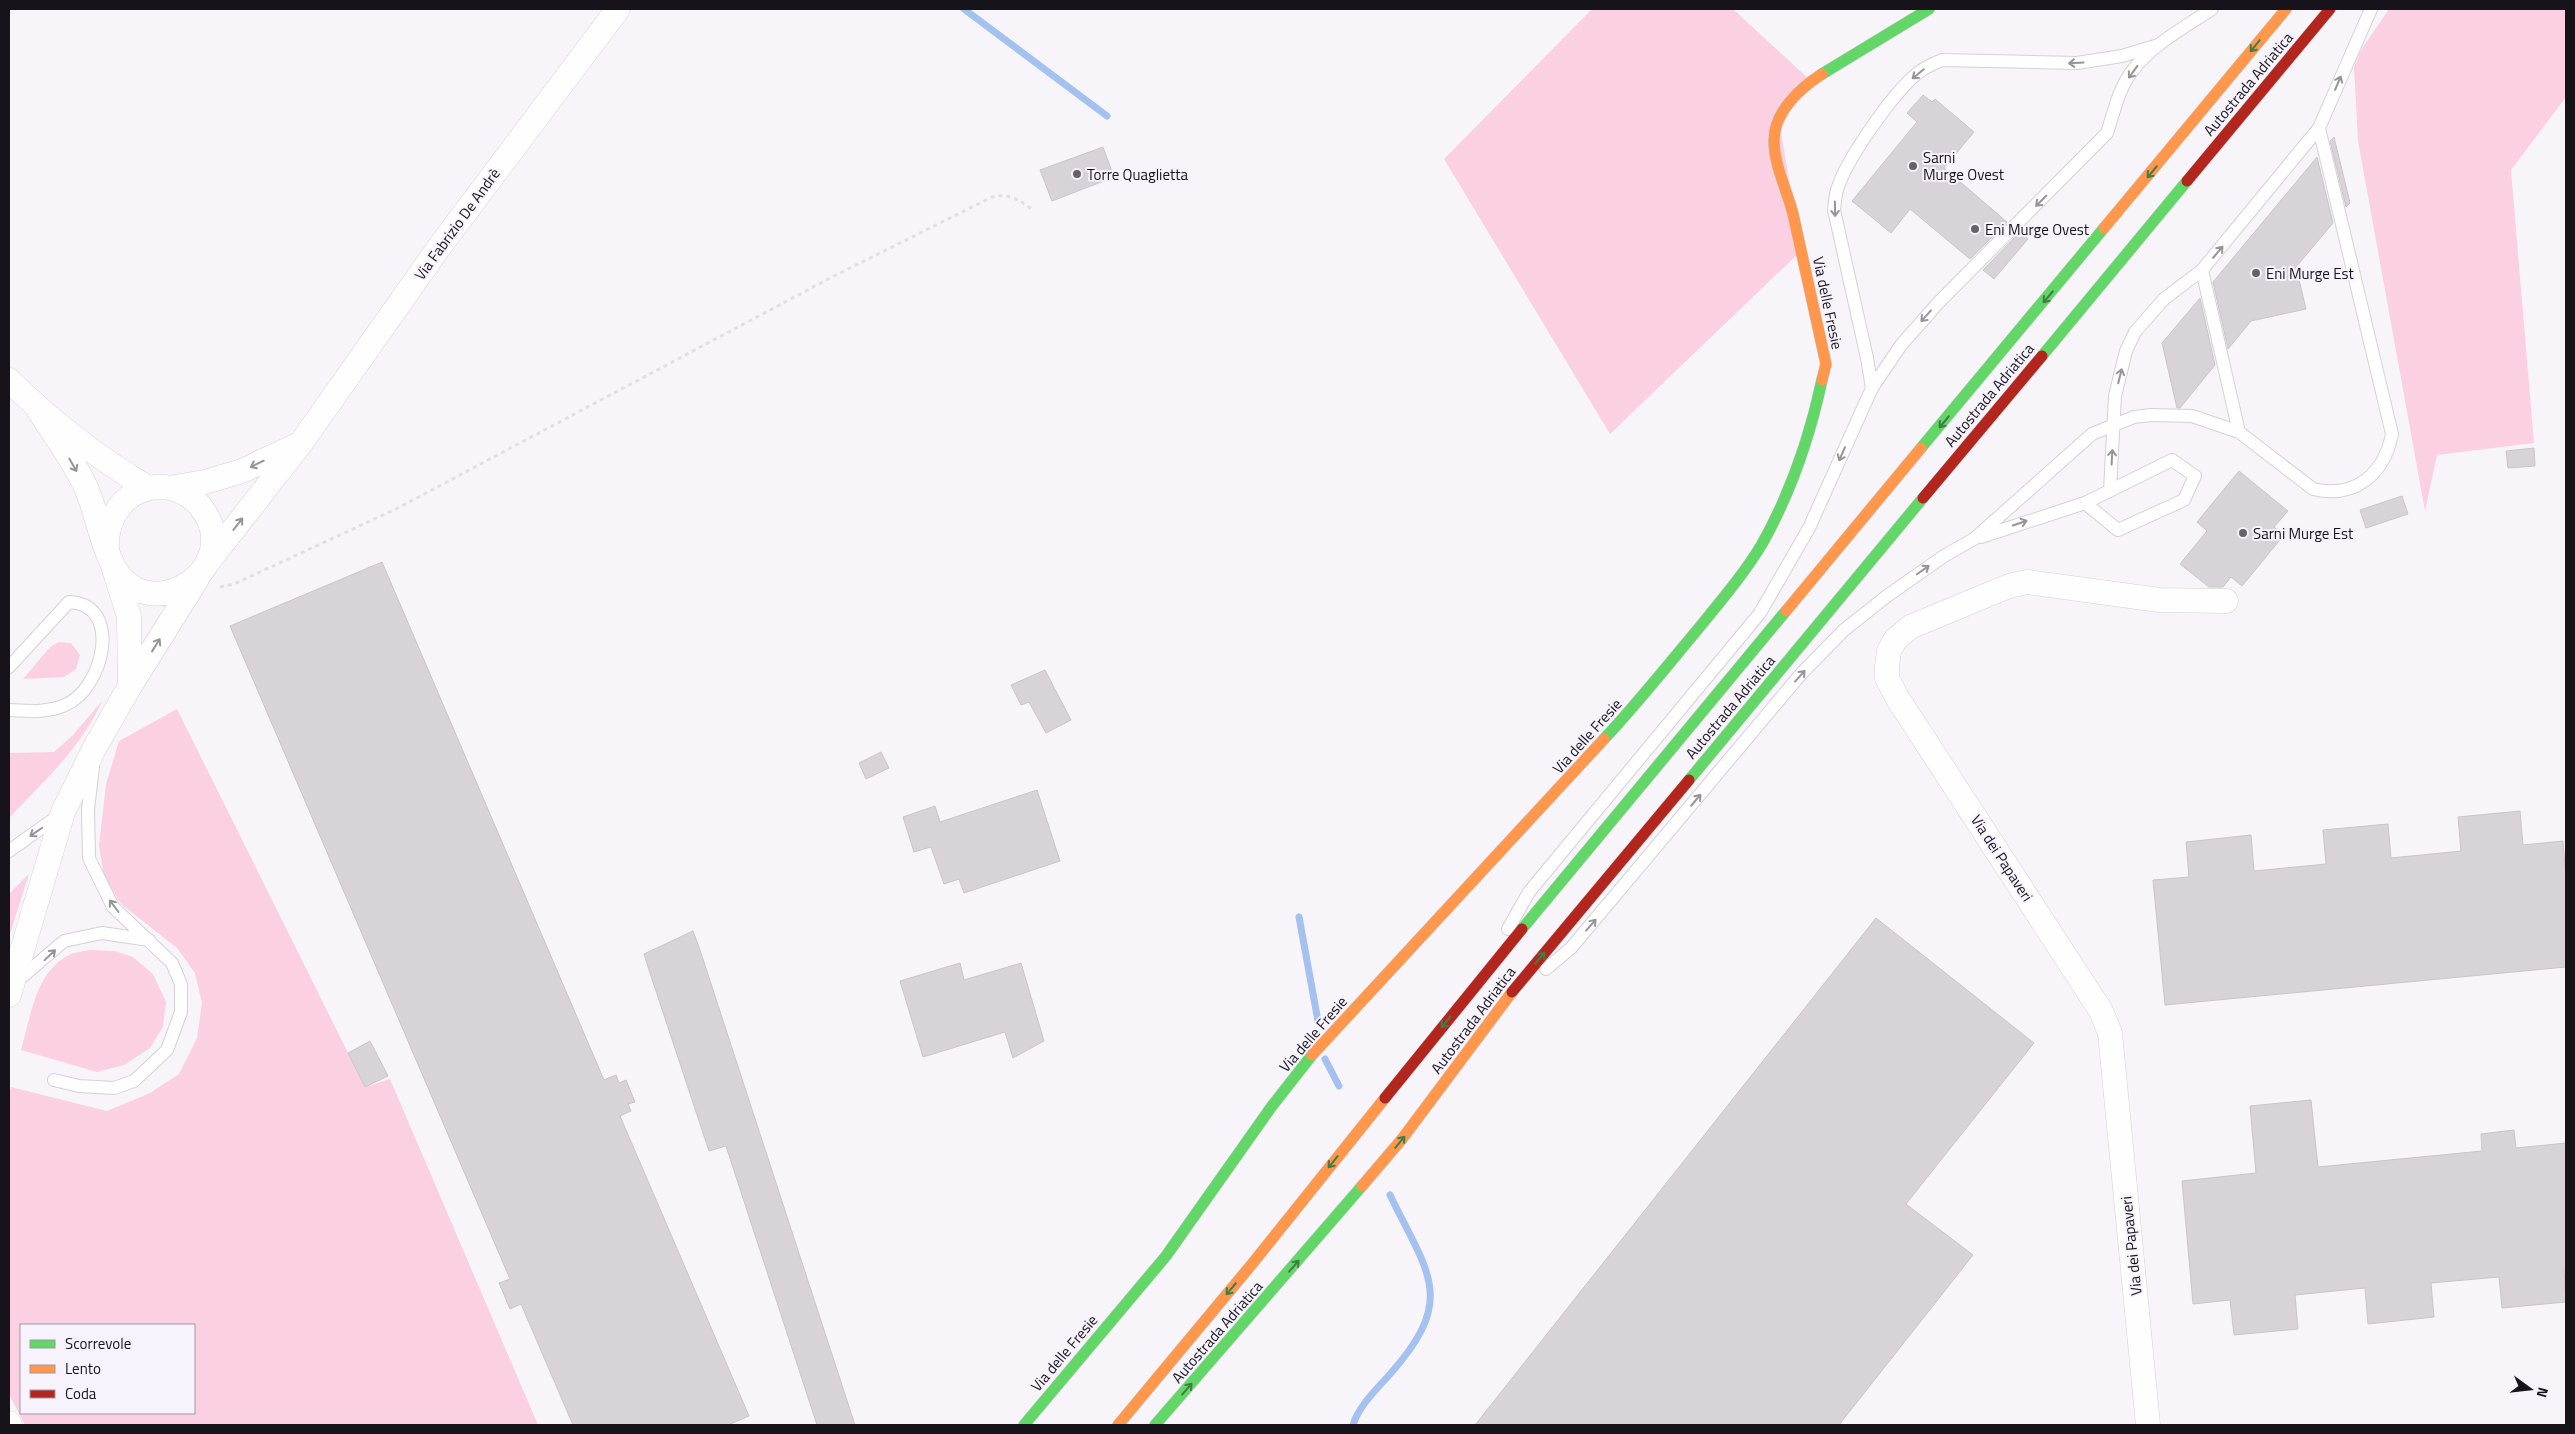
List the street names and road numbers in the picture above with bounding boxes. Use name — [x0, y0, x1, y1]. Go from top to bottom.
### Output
street label: Autostrada Adriatica — [2198, 27, 2299, 141]
street label: Via Fabrizio De Andrè — [408, 163, 506, 285]
street label: Via delle Fresie — [1807, 255, 1849, 351]
street label: Autostrada Adriatica — [1939, 338, 2040, 452]
street label: Autostrada Adriatica — [1680, 650, 1781, 764]
street label: Via delle Fresie — [1547, 693, 1627, 779]
street label: Via dei Papaveri — [1965, 810, 2039, 906]
street label: Autostrada Adriatica — [1425, 961, 1521, 1079]
street label: Via delle Fresie — [1273, 991, 1353, 1077]
street label: Via dei Papaveri — [2114, 1195, 2148, 1297]
street label: Autostrada Adriatica — [1166, 1275, 1268, 1388]
street label: Via delle Fresie — [1025, 1310, 1103, 1396]

